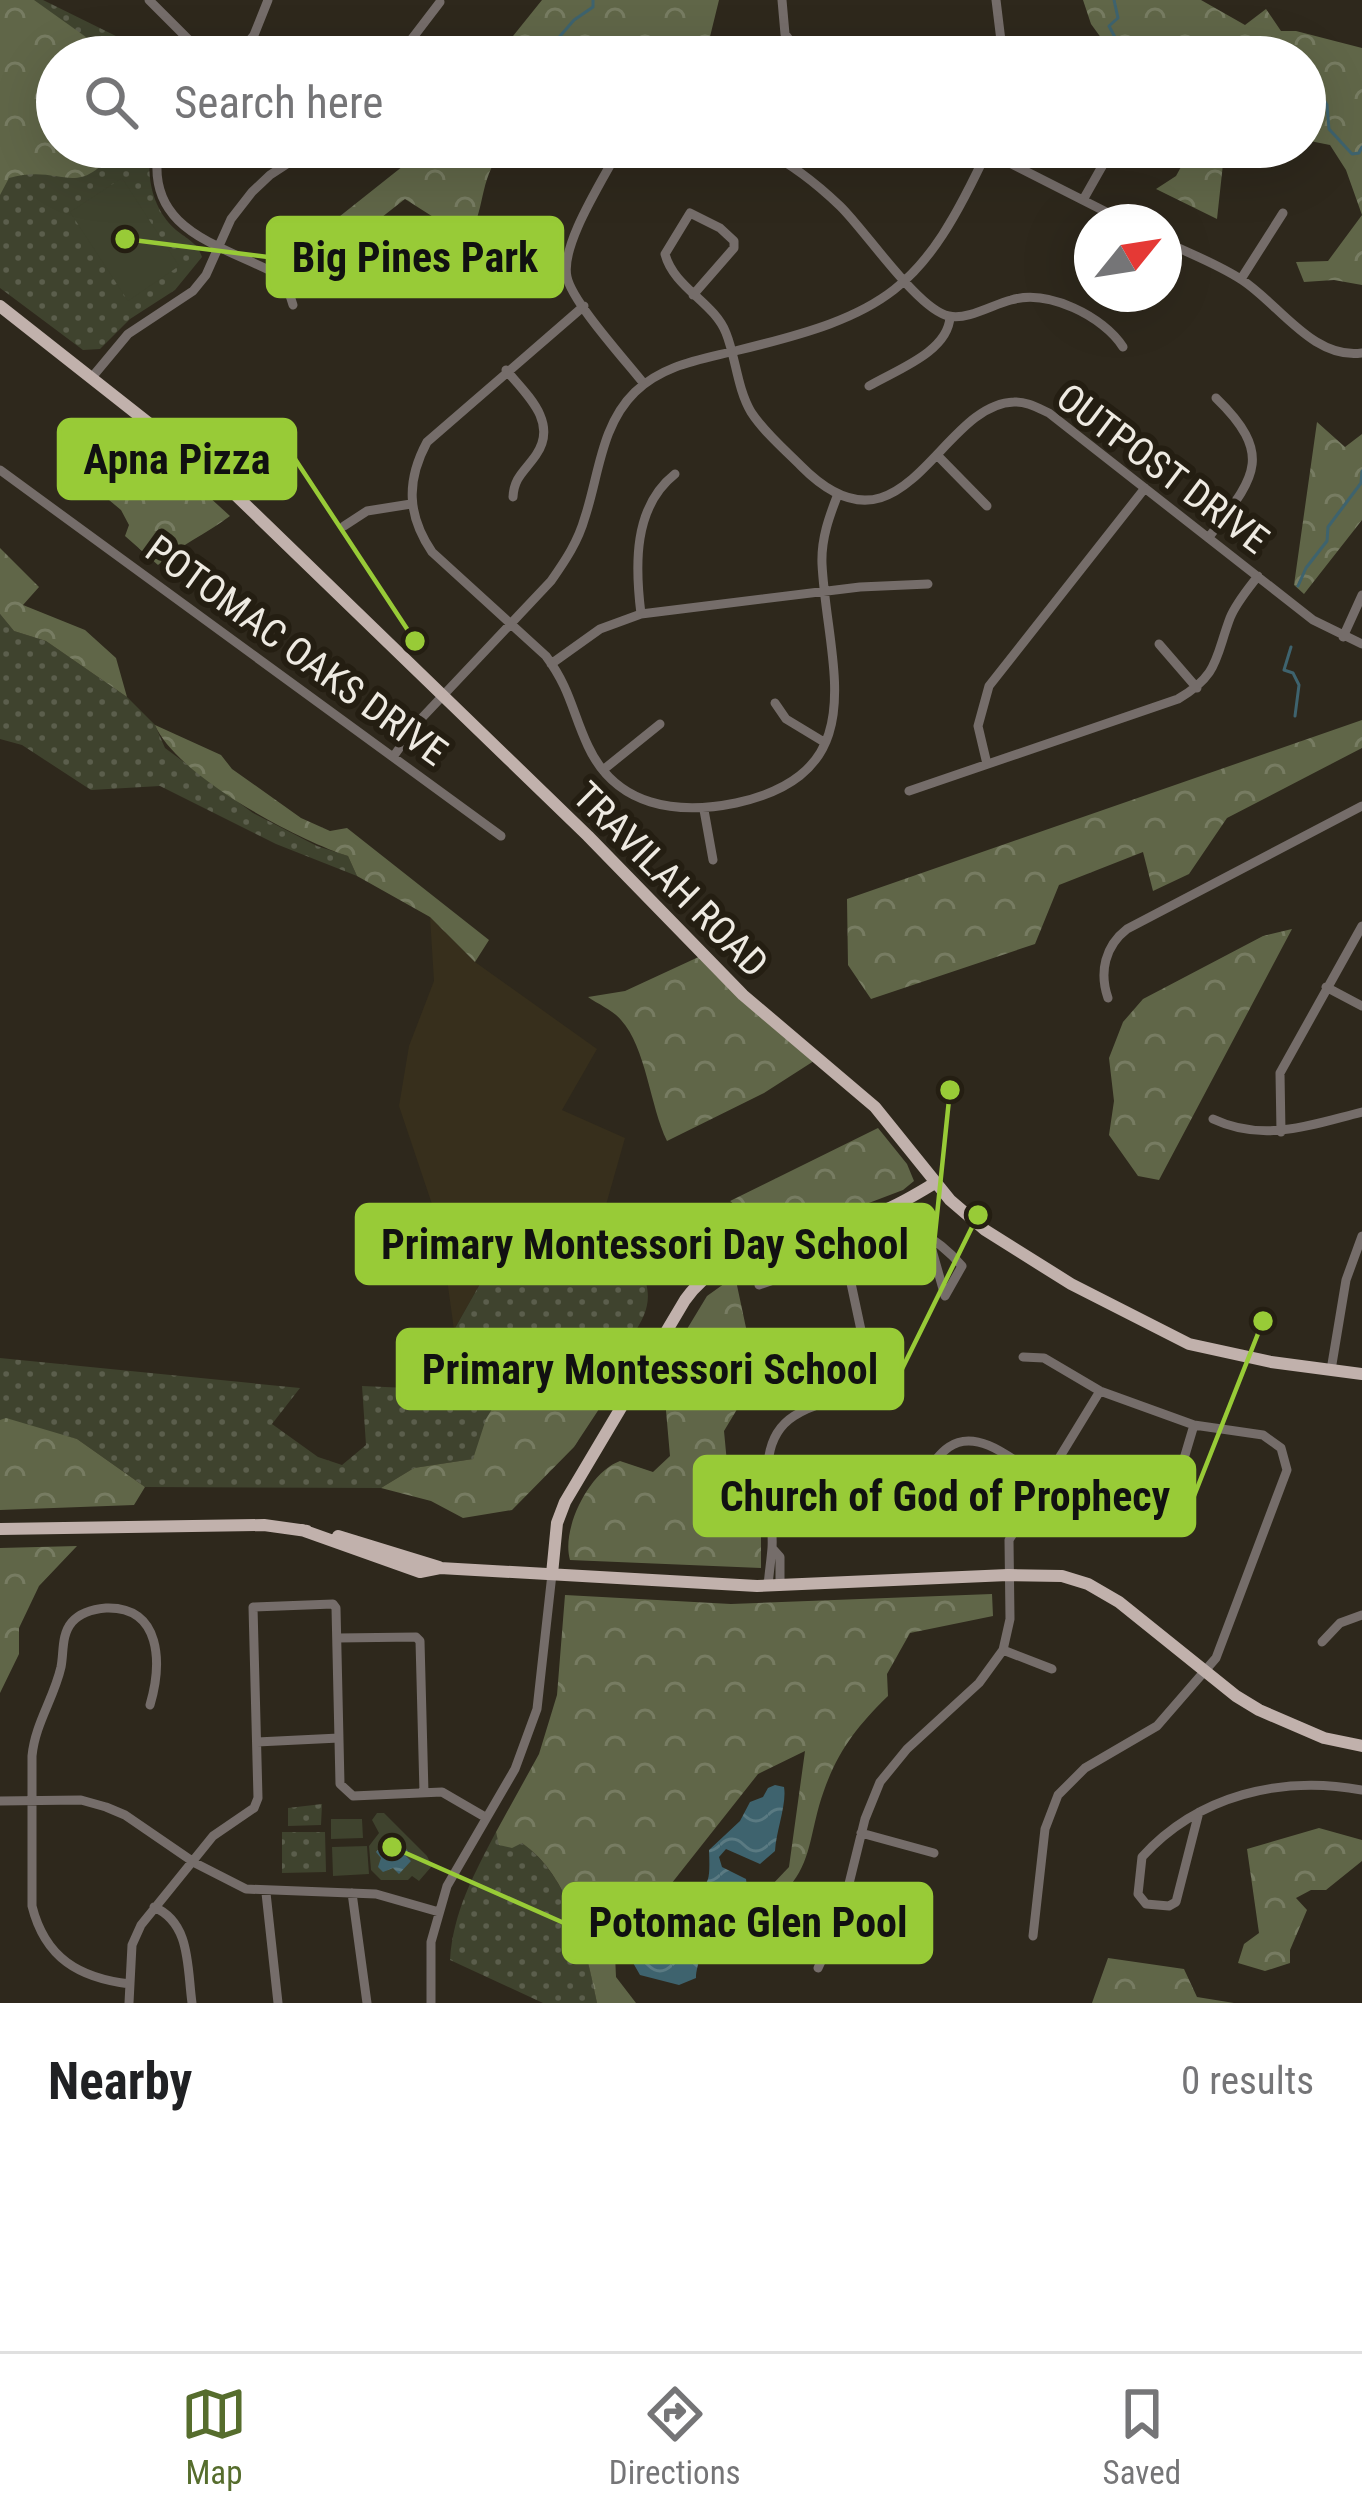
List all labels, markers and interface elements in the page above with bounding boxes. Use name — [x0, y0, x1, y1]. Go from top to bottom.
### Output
search box — [36, 36, 1326, 168]
icon: search — [78, 69, 144, 135]
text: Search here — [174, 76, 383, 129]
north arrow — [1074, 204, 1182, 312]
callout: Big Pines Park — [268, 218, 562, 296]
text: Big Pines Park — [292, 233, 539, 282]
street label: OUTPOST DRIVE — [1047, 374, 1277, 563]
callout: Apna Pizza — [59, 420, 295, 498]
text: Apna Pizza — [83, 435, 271, 484]
street label: POTOMAC OAKS DRIVE — [137, 526, 456, 775]
street label: TRAVILAH ROAD — [563, 773, 777, 987]
callout: Primary Montessori Day School — [357, 1205, 934, 1283]
text: Primary Montessori Day School — [381, 1220, 909, 1269]
callout: Primary Montessori School — [398, 1330, 902, 1408]
text: Primary Montessori School — [422, 1345, 878, 1394]
callout: Church of God of Prophecy — [695, 1457, 1194, 1535]
text: Church of God of Prophecy — [720, 1472, 1171, 1521]
callout: Potomac Glen Pool — [564, 1884, 931, 1962]
text: Potomac Glen Pool — [588, 1898, 908, 1947]
text: Nearby — [48, 2052, 192, 2111]
text: 0 results — [1181, 2058, 1314, 2104]
tab: Map — [181, 2381, 247, 2492]
tab: Directions — [609, 2381, 741, 2492]
tab: Saved — [1103, 2381, 1181, 2492]

